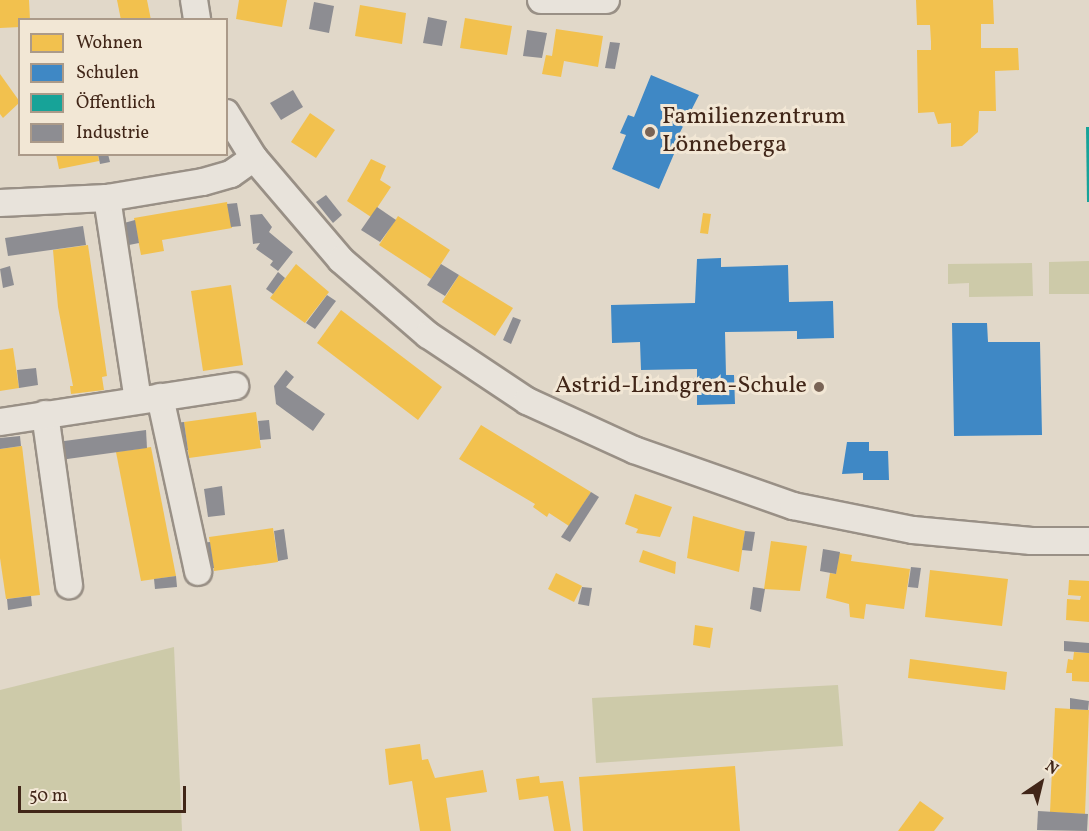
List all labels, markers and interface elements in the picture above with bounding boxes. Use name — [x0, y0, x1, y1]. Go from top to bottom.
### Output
legend — [18, 18, 228, 156]
text: Wohnen — [76, 31, 143, 56]
text: Schulen — [76, 61, 139, 86]
text: Öffentlich — [76, 91, 156, 116]
place label: Familienzentrum Lönneberga — [662, 104, 846, 160]
text: Industrie — [76, 121, 149, 146]
marker: Familienzentrum Lönneberga — [643, 125, 657, 139]
place label: Astrid-Lindgren-Schule — [555, 373, 807, 401]
marker: Astrid-Lindgren-Schule — [812, 380, 826, 394]
north arrow — [1011, 753, 1071, 813]
text: N — [1040, 756, 1062, 781]
scale bar — [21, 774, 189, 812]
text: 50 m — [29, 784, 68, 809]

